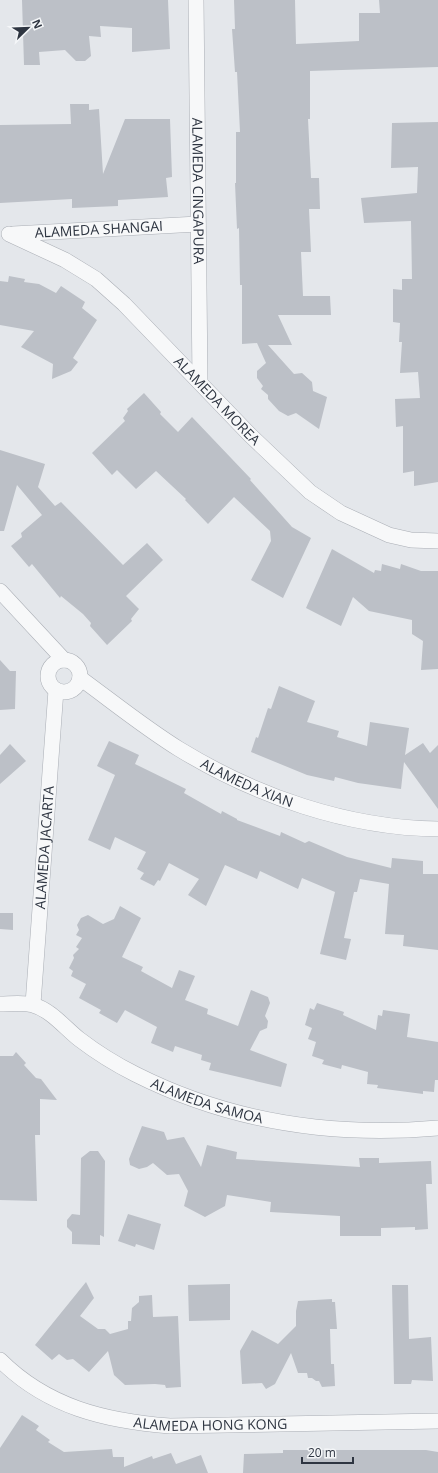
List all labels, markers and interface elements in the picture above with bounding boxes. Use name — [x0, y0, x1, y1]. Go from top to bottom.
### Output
north arrow — [8, 8, 48, 48]
text: N — [29, 17, 46, 31]
street label: ALAMEDA CINGAPURA — [188, 118, 209, 265]
street label: ALAMEDA SHANGAI — [34, 216, 164, 242]
street label: ALAMEDA MOREA — [170, 352, 265, 449]
street label: ALAMEDA XIAN — [198, 753, 296, 811]
street label: ALAMEDA JACARTA — [30, 785, 58, 910]
street label: ALAMEDA SAMOA — [148, 1073, 265, 1127]
street label: ALAMEDA HONG KONG — [132, 1412, 288, 1435]
scale bar — [302, 1439, 353, 1465]
text: 20 m — [308, 1444, 336, 1461]

